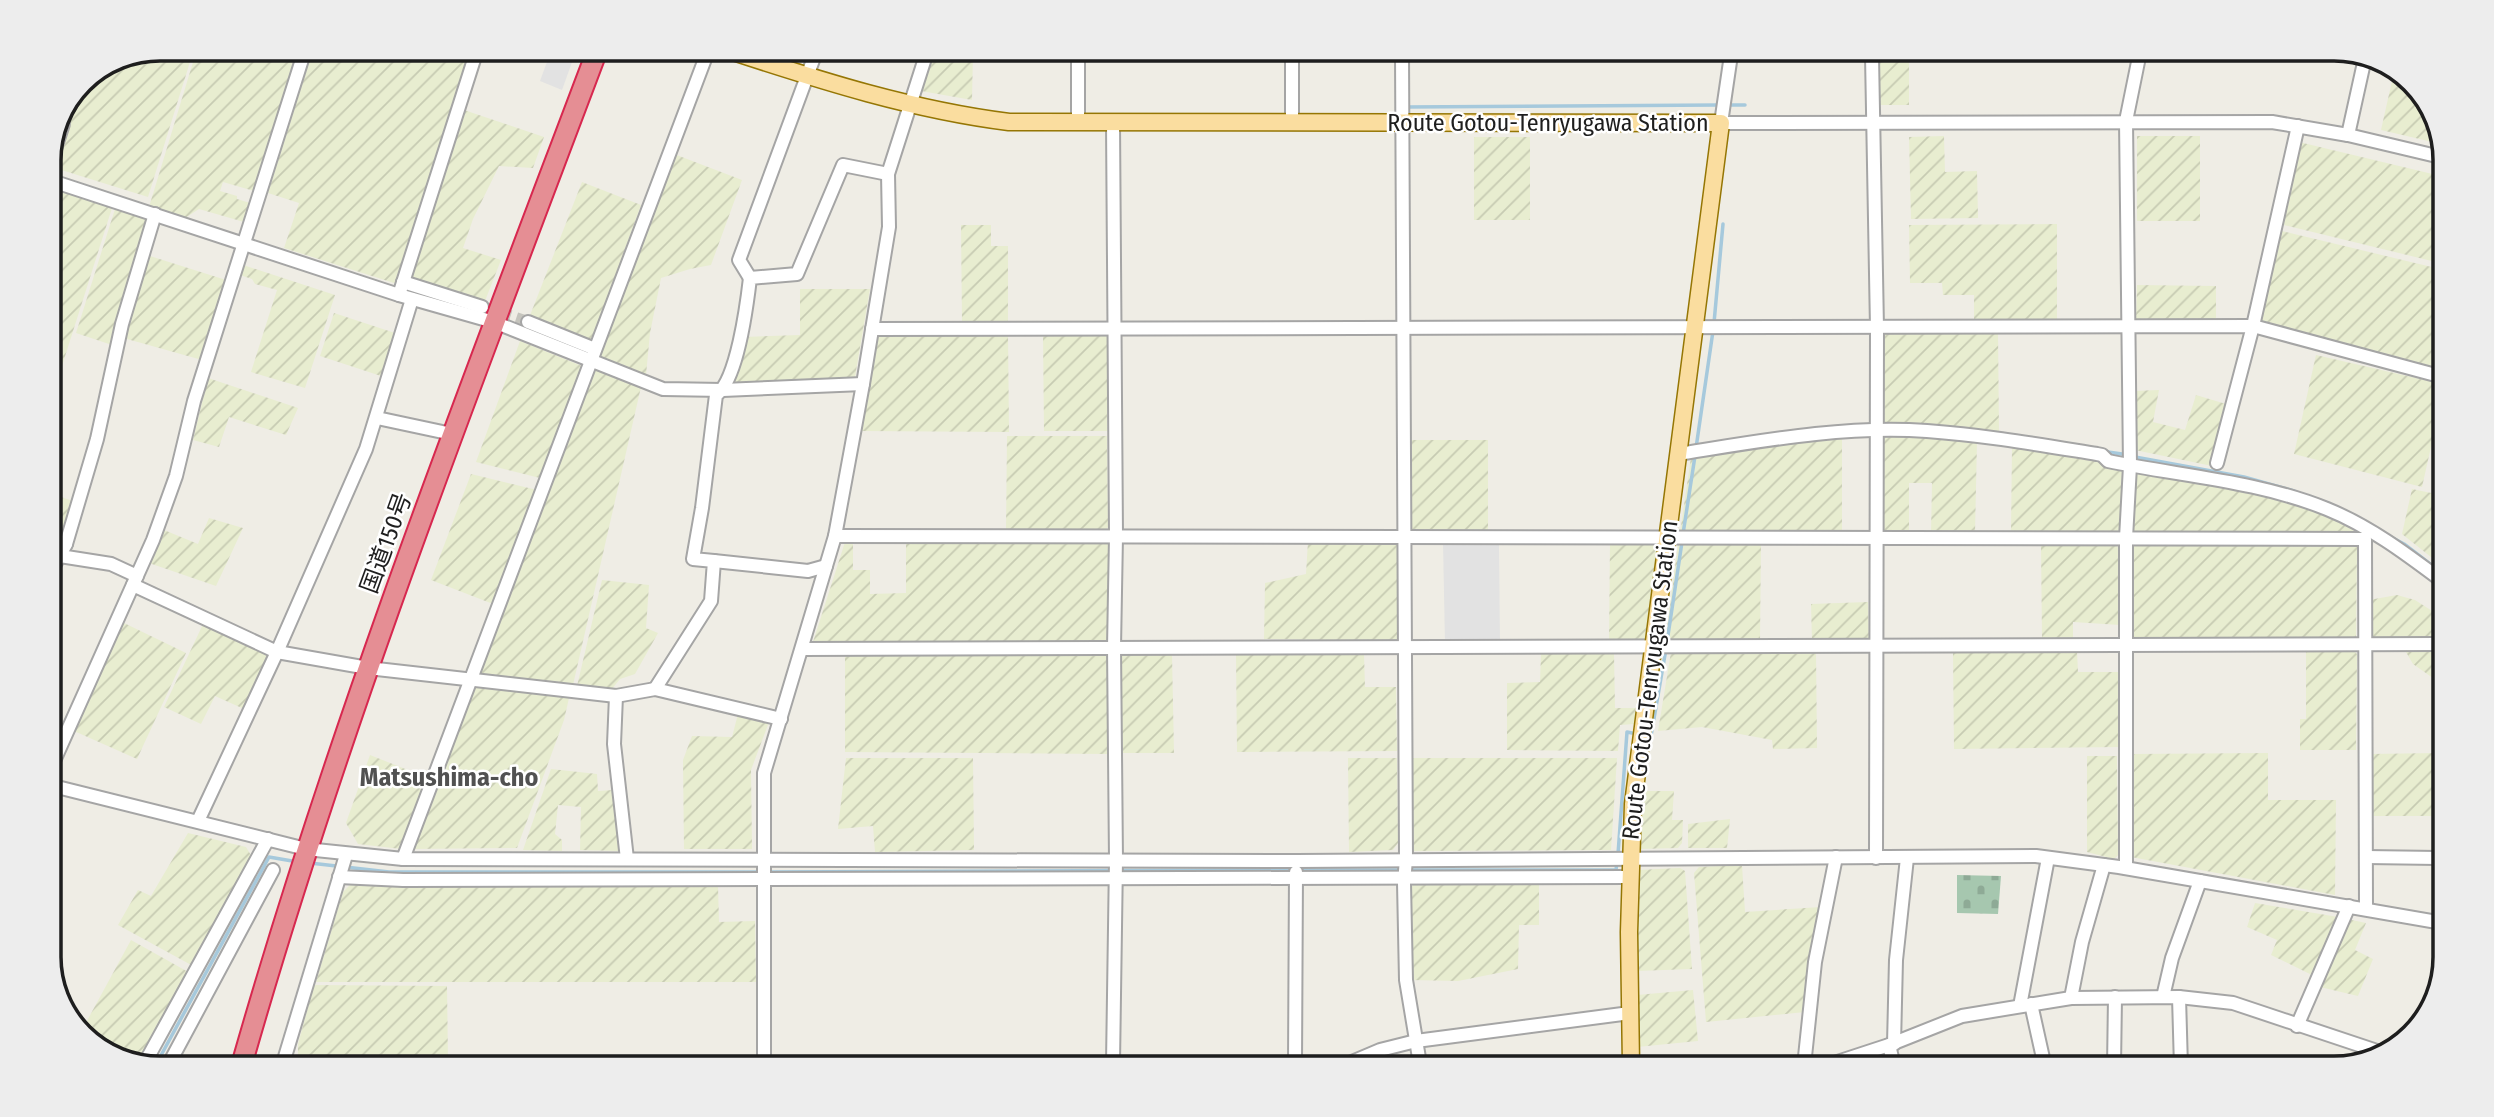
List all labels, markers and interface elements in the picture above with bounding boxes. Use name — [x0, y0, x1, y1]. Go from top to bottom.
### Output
street label: Route Gotou-Tenryugawa Station — [1387, 109, 1709, 137]
street label: 国道150号 — [355, 489, 417, 597]
street label: Route Gotou-Tenryugawa Station — [1617, 519, 1683, 841]
district label: Matsushima-cho — [360, 762, 538, 793]

